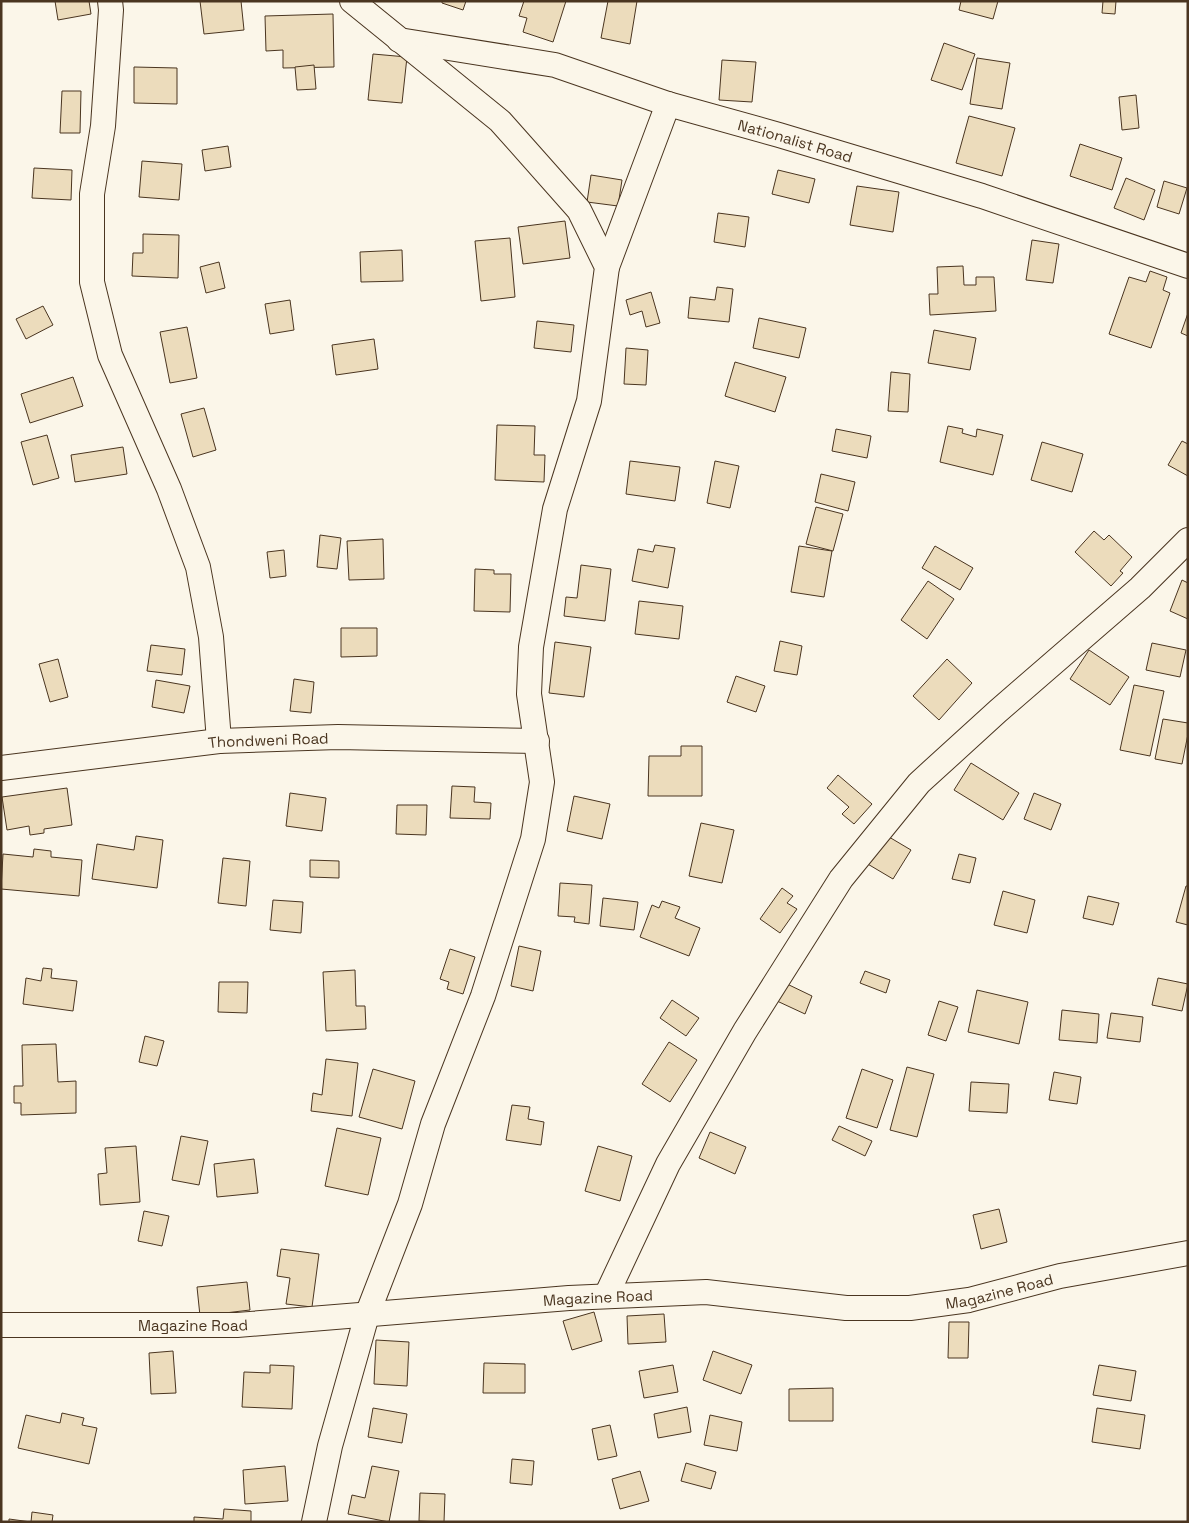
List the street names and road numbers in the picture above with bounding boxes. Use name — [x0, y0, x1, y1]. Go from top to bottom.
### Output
street label: Nationalist Road — [736, 115, 855, 166]
street label: Thondweni Road — [207, 728, 329, 752]
street label: Magazine Road — [944, 1269, 1055, 1313]
street label: Magazine Road — [542, 1285, 653, 1310]
street label: Magazine Road — [138, 1315, 249, 1335]

